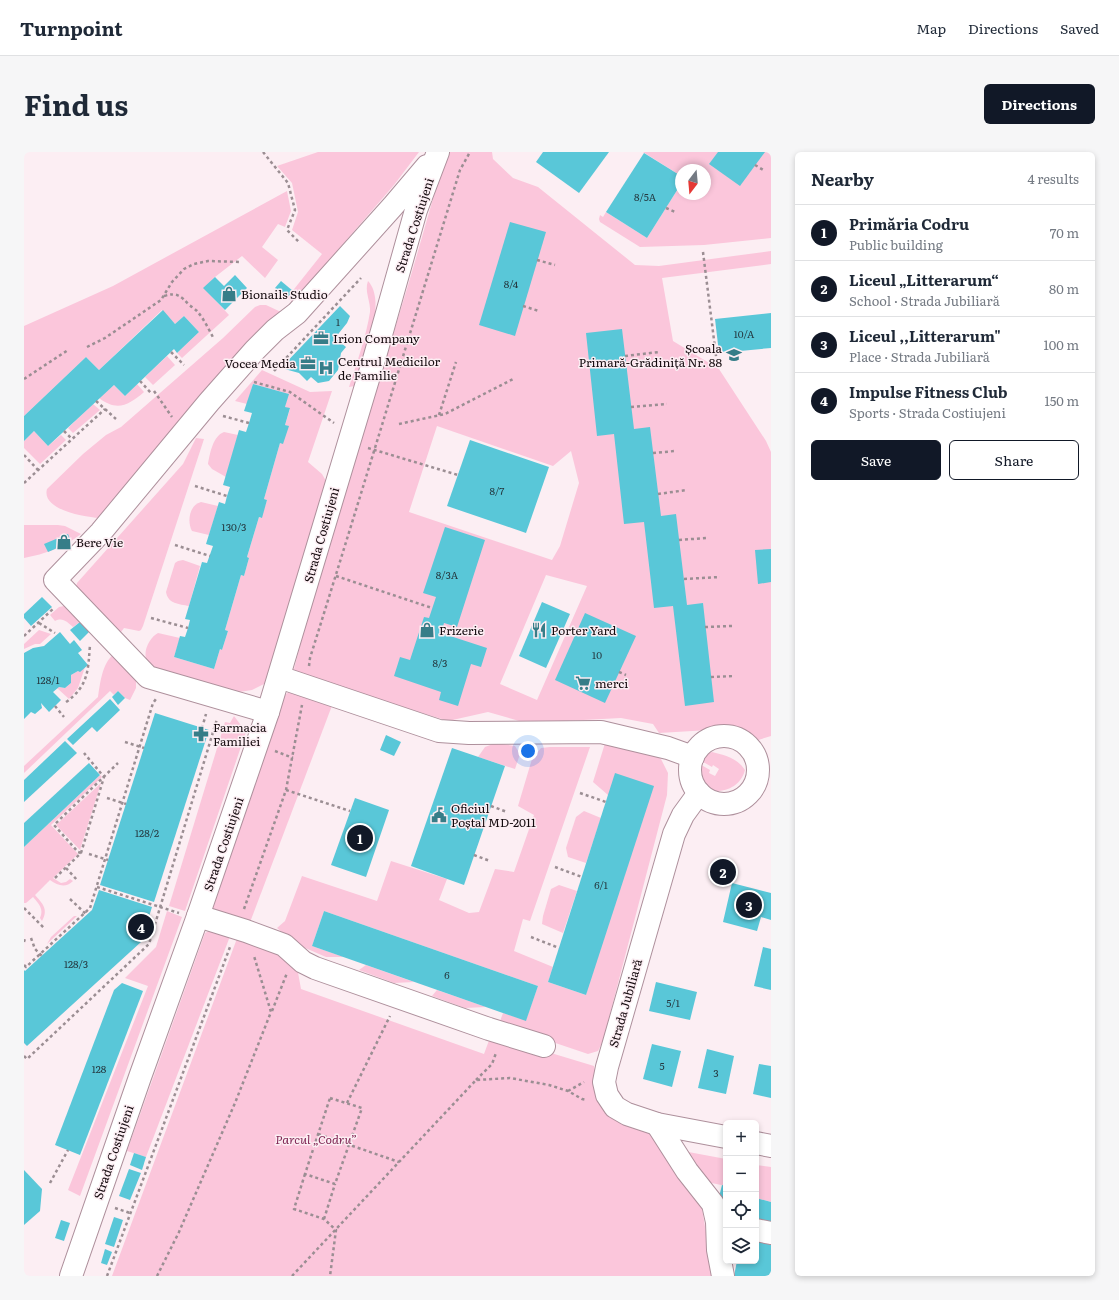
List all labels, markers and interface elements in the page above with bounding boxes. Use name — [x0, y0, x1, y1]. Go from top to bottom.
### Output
text: Turnpoint — [20, 14, 123, 42]
text: Map — [916, 18, 946, 38]
text: Directions — [968, 18, 1038, 38]
text: Saved — [1060, 18, 1099, 38]
text: Find us — [24, 83, 128, 125]
button: Directions — [984, 84, 1095, 124]
north arrow — [675, 164, 711, 200]
text: Nearby — [811, 166, 874, 191]
text: 4 results — [1028, 169, 1079, 188]
street label: Strada Costiujeni — [390, 175, 438, 275]
house number: 8/5A — [634, 189, 657, 204]
text: Primăria Codru — [849, 212, 969, 235]
text: 1 — [821, 223, 827, 242]
text: 70 m — [1050, 223, 1079, 242]
text: Public building — [849, 235, 943, 254]
text: Liceul „Litterarum“ — [849, 268, 999, 291]
house number: 8/4 — [504, 276, 519, 291]
text: 2 — [821, 279, 827, 298]
text: 80 m — [1049, 279, 1079, 298]
shop icon: Bionails Studio — [220, 285, 238, 303]
place label: Bionails Studio — [241, 285, 328, 303]
text: School · Strada Jubiliară — [849, 291, 1000, 310]
house number: 1 — [336, 314, 340, 329]
text: Liceul ,,Litterarum" — [849, 324, 1001, 347]
house number: 10/A — [734, 326, 755, 341]
office icon: Irion Company — [312, 329, 330, 347]
place label: Irion Company — [333, 329, 420, 347]
text: 3 — [820, 335, 828, 354]
text: 100 m — [1043, 335, 1079, 354]
place label: Școala Primară-Grădiniță Nr. 88 — [579, 339, 723, 371]
school or university icon: Școala Primară-Grădiniță Nr. 88 — [725, 346, 743, 364]
text: Place · Strada Jubiliară — [849, 347, 990, 366]
place label: Centrul Medicilor de Familie — [338, 352, 441, 384]
place label: Vocea Media — [224, 354, 297, 372]
office icon: Vocea Media — [299, 354, 317, 372]
hospital icon: Centrul Medicilor de Familie — [317, 359, 335, 377]
text: Impulse Fitness Club — [849, 380, 1008, 403]
text: 4 — [820, 391, 828, 410]
text: 150 m — [1044, 391, 1079, 410]
text: Sports · Strada Costiujeni — [849, 403, 1006, 422]
button: Save — [811, 440, 941, 480]
button: Share — [949, 440, 1079, 480]
house number: 8/7 — [490, 483, 504, 498]
street label: Strada Costiujeni — [299, 485, 343, 585]
house number: 130/3 — [222, 519, 246, 534]
shop icon: Bere Vie — [55, 533, 73, 551]
place label: Bere Vie — [76, 533, 123, 551]
house number: 8/3A — [436, 567, 459, 582]
shop icon: Frizerie — [418, 621, 436, 639]
place label: Frizerie — [439, 621, 484, 639]
restaurant icon: Porter Yard — [530, 621, 548, 639]
place label: Porter Yard — [551, 621, 617, 639]
house number: 10 — [592, 647, 602, 662]
house number: 8/3 — [432, 655, 448, 670]
house number: 128/1 — [37, 672, 60, 687]
supermarket icon: merci — [574, 674, 592, 692]
place label: merci — [595, 674, 628, 692]
place label: Farmacia Familiei — [213, 718, 267, 750]
pharmacy icon: Farmacia Familiei — [192, 725, 210, 743]
your location — [518, 741, 538, 761]
street label: Strada Costiujeni — [198, 794, 248, 894]
place label: Oficiul Poștal MD-2011 — [451, 799, 536, 831]
public building icon: Oficiul Poștal MD-2011 — [430, 806, 448, 824]
pin: 1 — [347, 823, 373, 853]
house number: 128/2 — [135, 825, 159, 840]
pin: 2 — [710, 857, 736, 887]
house number: 6/1 — [594, 877, 608, 892]
pin: 3 — [736, 890, 762, 920]
pin: 4 — [128, 912, 154, 942]
house number: 128/3 — [64, 956, 88, 971]
street label: Strada Jubiliară — [604, 956, 646, 1049]
house number: 6 — [444, 967, 450, 982]
house number: 5/1 — [666, 995, 680, 1010]
house number: 5 — [659, 1058, 665, 1073]
house number: 128 — [92, 1061, 107, 1076]
house number: 3 — [713, 1065, 719, 1080]
street label: Strada Costiujeni — [88, 1102, 138, 1202]
map controls — [723, 1120, 759, 1264]
button: + — [723, 1120, 759, 1156]
park label: Parcul „Codru” — [275, 1130, 357, 1148]
button: − — [723, 1156, 759, 1192]
button: locate — [723, 1192, 759, 1228]
button: layers — [723, 1228, 759, 1264]

